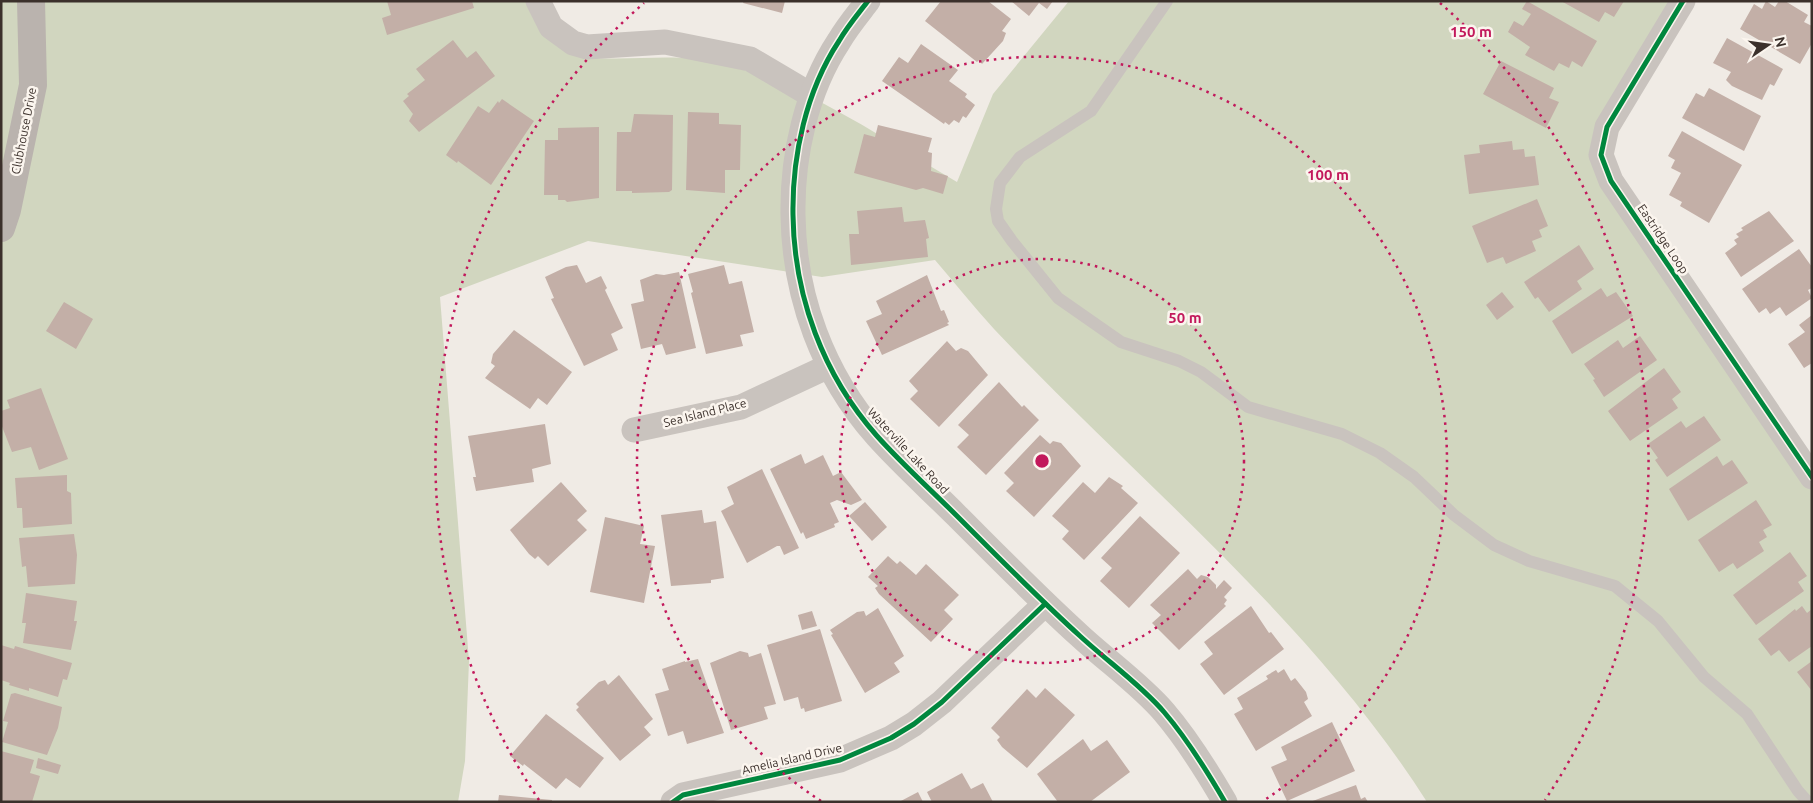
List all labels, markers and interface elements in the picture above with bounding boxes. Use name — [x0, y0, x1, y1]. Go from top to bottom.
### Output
north arrow — [1743, 20, 1793, 70]
text: 150 m — [1450, 23, 1492, 40]
text: N — [1772, 35, 1790, 49]
street label: Clubhouse Drive — [9, 86, 38, 175]
text: 100 m — [1307, 166, 1349, 183]
street label: Eastridge Loop — [1635, 202, 1691, 276]
text: 50 m — [1168, 309, 1202, 326]
street label: Sea Island Place — [662, 396, 748, 429]
street label: Waterville Lake Road — [865, 405, 952, 496]
centre of rings — [1033, 452, 1051, 470]
street label: Amelia Island Drive — [741, 741, 843, 776]

